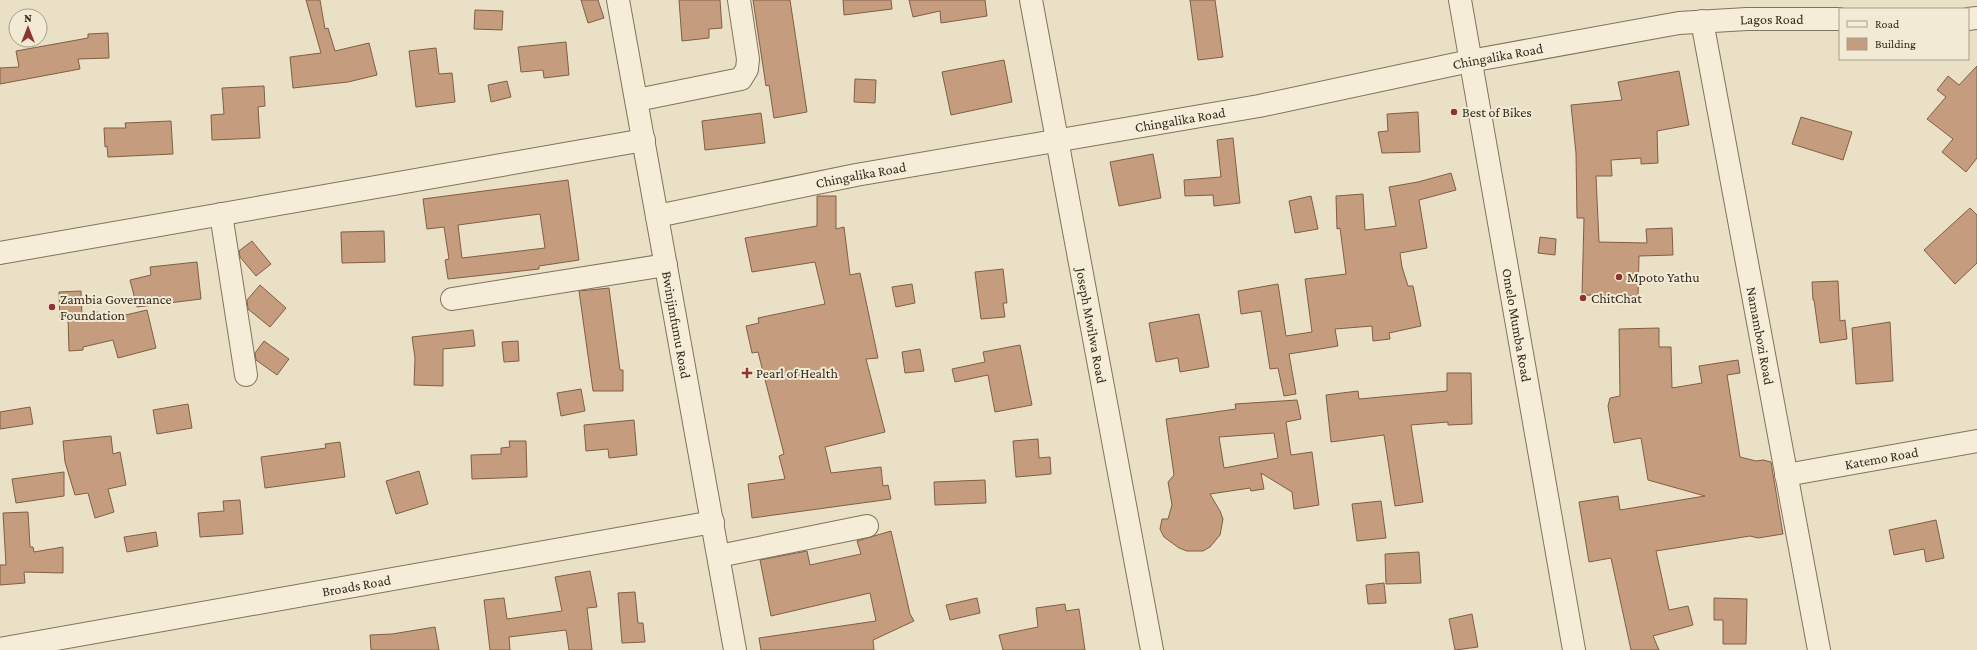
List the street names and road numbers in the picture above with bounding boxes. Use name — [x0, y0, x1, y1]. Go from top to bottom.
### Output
street label: Lagos Road — [1739, 11, 1804, 27]
street label: Chingalika Road — [1451, 40, 1545, 73]
street label: Chingalika Road — [1134, 104, 1227, 135]
street label: Chingalika Road — [814, 158, 908, 191]
street label: Joseph Mwilwa Road — [1073, 264, 1110, 385]
street label: Omelo Mumba Road — [1499, 267, 1535, 384]
street label: Bwinjimfumu Road — [659, 270, 694, 380]
street label: Namambozi Road — [1744, 285, 1778, 387]
street label: Katemo Road — [1844, 443, 1920, 472]
street label: Broads Road — [321, 571, 393, 600]

